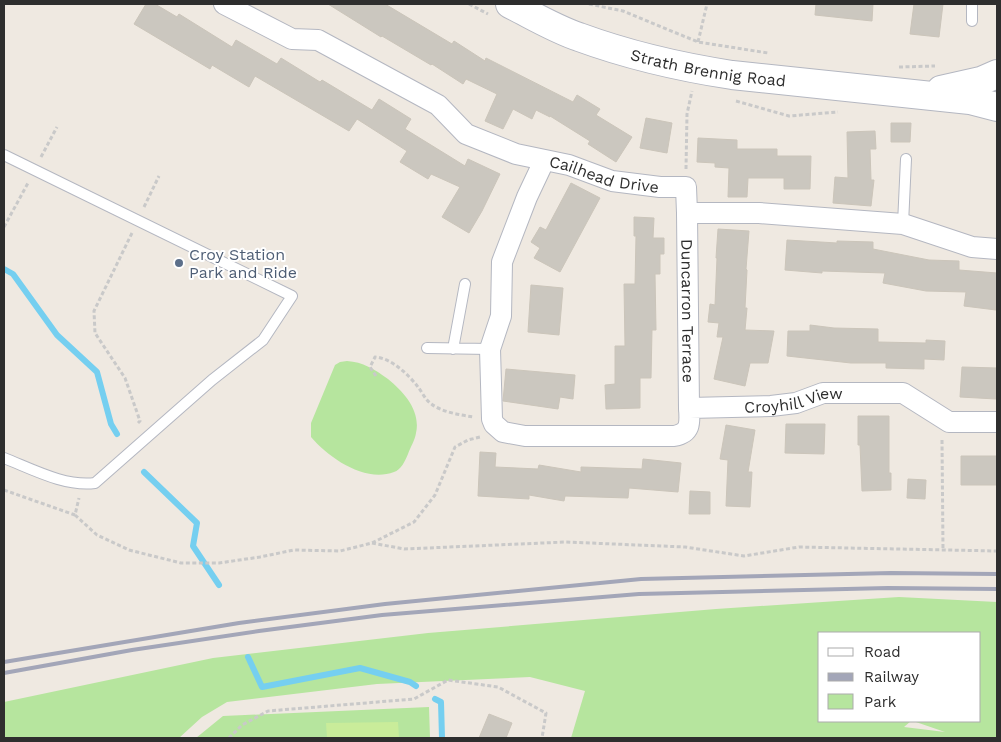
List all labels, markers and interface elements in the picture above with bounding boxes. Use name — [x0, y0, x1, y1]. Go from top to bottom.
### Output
street label: Strath Brennig Road — [629, 45, 787, 91]
street label: Cailhead Drive — [548, 152, 660, 197]
street label: Duncarron Terrace — [677, 239, 698, 383]
place label: Croy Station Park and Ride — [189, 245, 297, 282]
marker: Croy Station Park and Ride — [173, 257, 185, 269]
street label: Croyhill View — [744, 384, 843, 417]
legend — [818, 632, 981, 722]
text: Road — [864, 643, 901, 661]
text: Railway — [864, 668, 919, 686]
text: Park — [864, 693, 897, 711]

